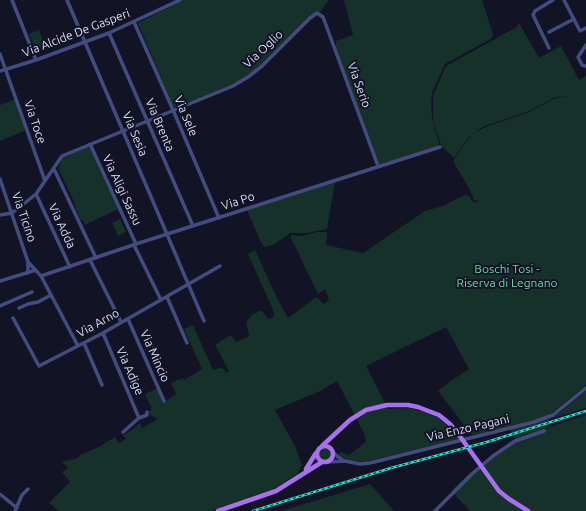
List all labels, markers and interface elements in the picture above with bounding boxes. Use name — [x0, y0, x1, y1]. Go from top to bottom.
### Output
street label: Via Alcide De Gasperi — [20, 6, 132, 60]
street label: Via Oglio — [240, 27, 286, 71]
street label: Via Serio — [344, 60, 374, 110]
street label: Via Sele — [171, 94, 201, 138]
street label: Via Brenta — [142, 96, 178, 154]
street label: Via Toce — [21, 98, 49, 146]
street label: Via Sesia — [119, 110, 151, 158]
street label: Via Aligi Sassu — [99, 153, 145, 227]
street label: Via Po — [220, 189, 256, 213]
street label: Via Ticino — [9, 190, 39, 244]
street label: Via Adda — [45, 201, 79, 251]
park label: Boschi Tosi - Riserva di Legnano — [456, 262, 558, 290]
street label: Via Arno — [74, 306, 122, 340]
street label: Via Mincio — [137, 328, 173, 384]
street label: Via Adige — [113, 345, 147, 397]
street label: Via Enzo Pagani — [425, 411, 511, 445]

